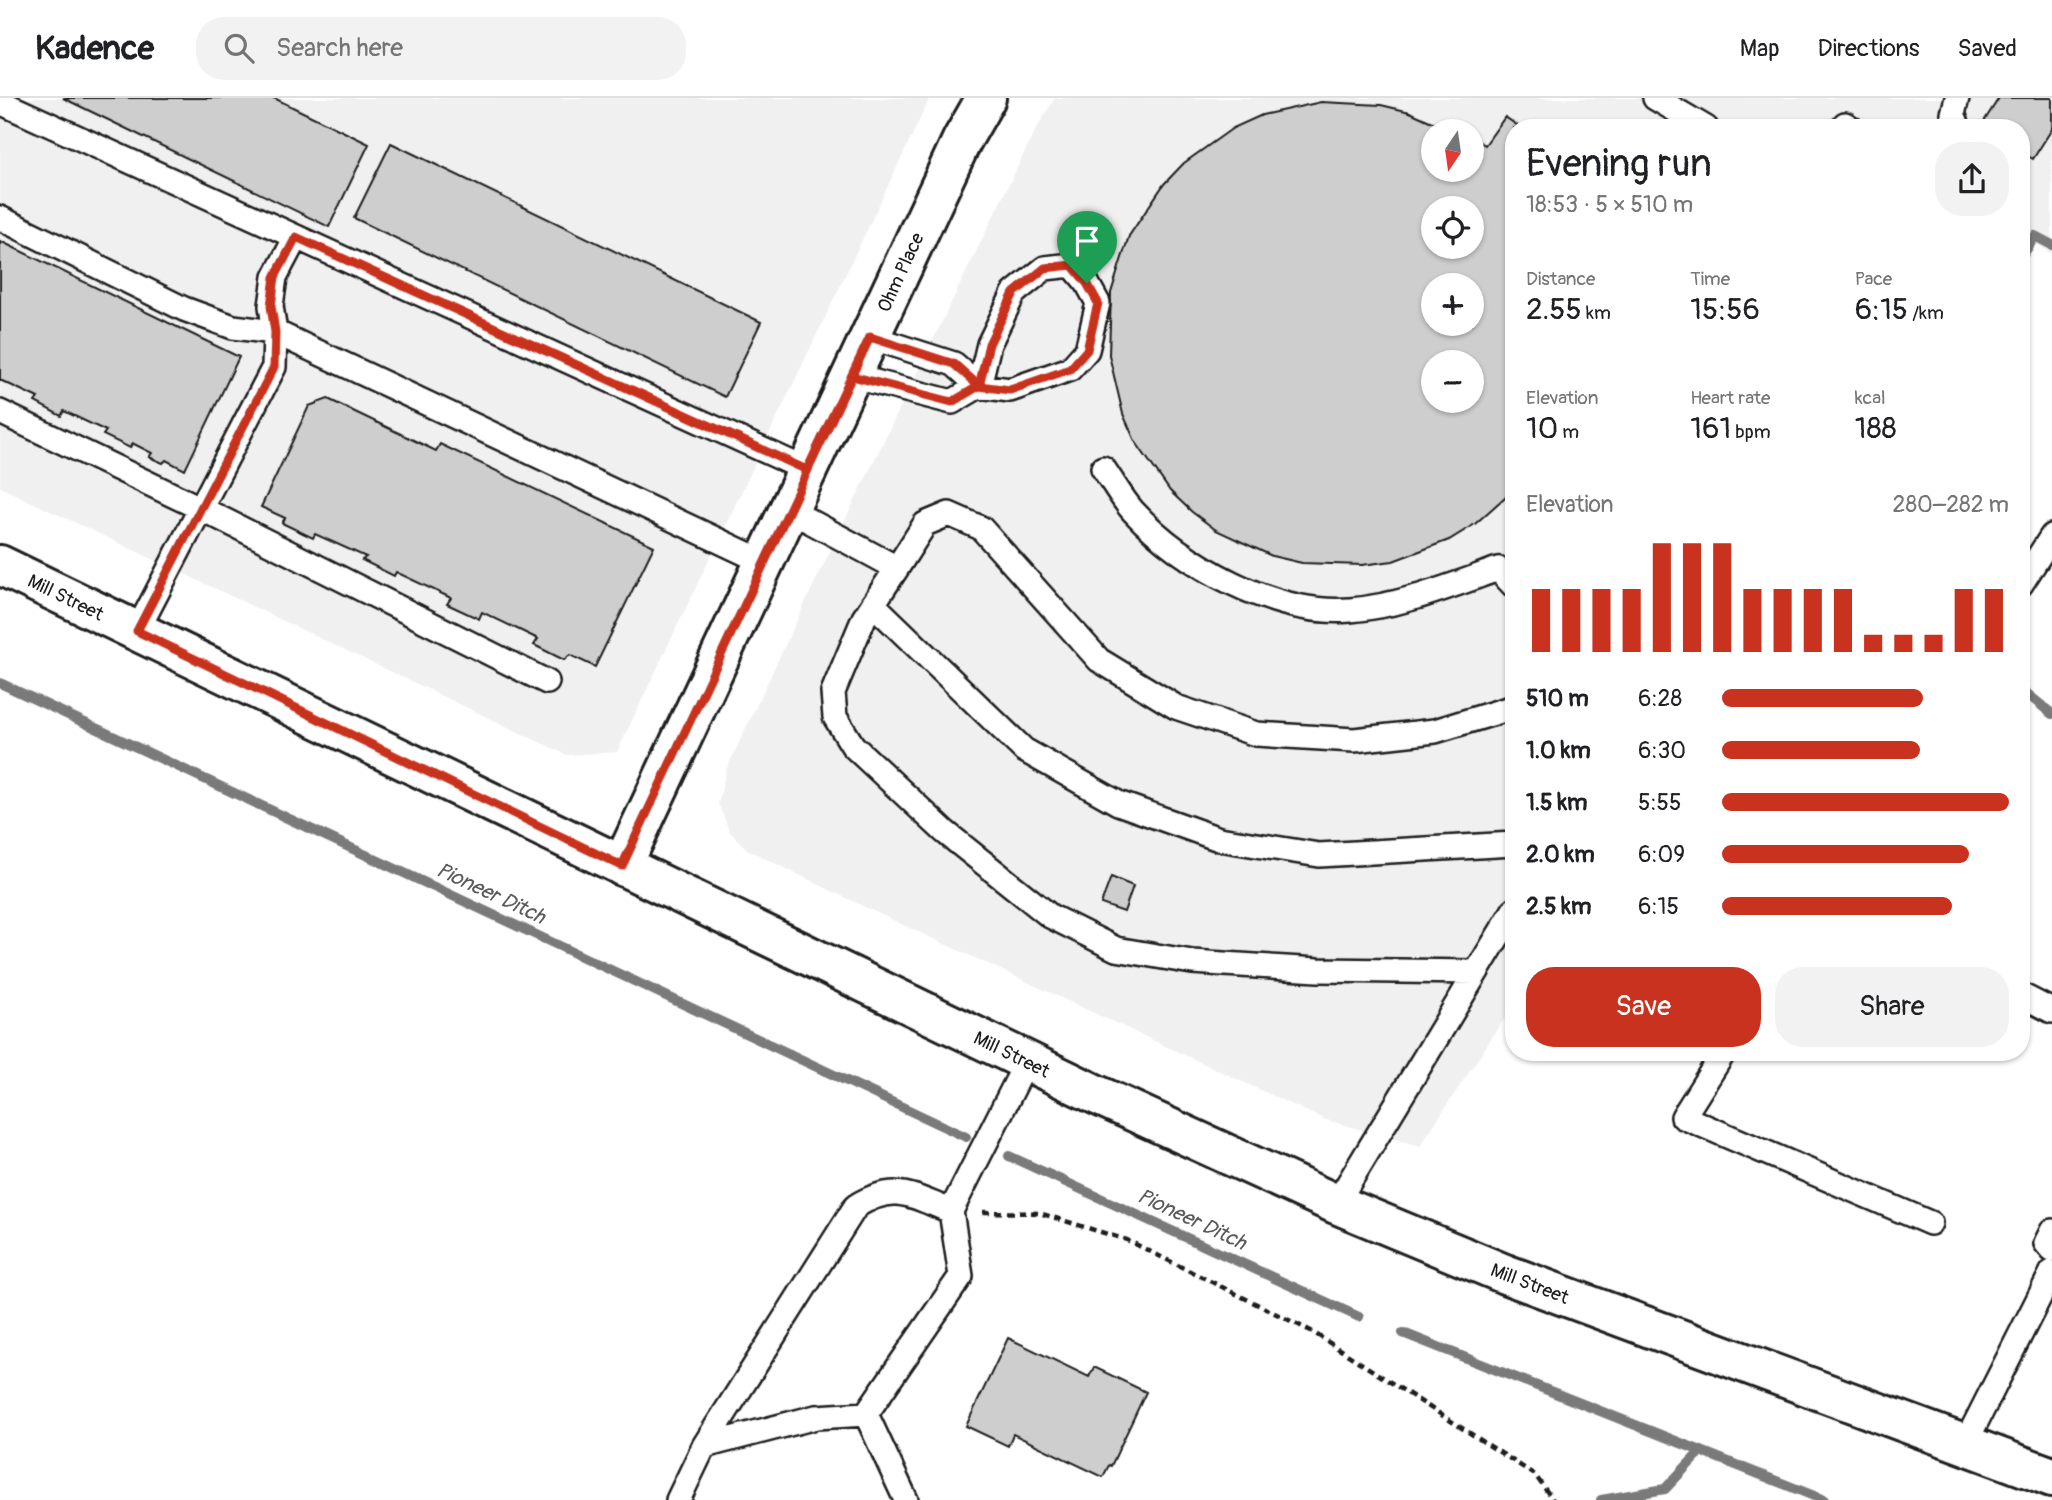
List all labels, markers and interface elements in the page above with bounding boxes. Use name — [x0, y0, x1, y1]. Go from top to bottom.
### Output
search box — [196, 17, 686, 80]
text: Kadence — [35, 28, 154, 69]
icon: search — [220, 29, 258, 67]
text: Search here — [276, 32, 403, 64]
text: Map — [1740, 34, 1780, 63]
text: Directions — [1818, 34, 1919, 63]
text: Saved — [1957, 34, 2017, 63]
north arrow — [1421, 119, 1484, 182]
map controls — [1421, 119, 1484, 413]
text: Evening run — [1526, 140, 1712, 188]
button: share — [1935, 142, 2009, 216]
text: 18:53 · 5 × 510 m — [1526, 190, 1693, 219]
button: locate — [1421, 196, 1484, 259]
pin — [1057, 211, 1117, 283]
icon: arrive — [1068, 222, 1106, 260]
street label: Ohm Place — [872, 228, 930, 316]
text: Distance — [1526, 267, 1595, 291]
text: Time — [1690, 267, 1730, 291]
text: Pace — [1855, 267, 1892, 291]
button: + — [1421, 273, 1484, 336]
text: 2.55 — [1526, 291, 1582, 328]
text: 15:56 — [1690, 291, 1760, 328]
text: 6:15 — [1855, 291, 1908, 328]
text: km — [1582, 301, 1611, 325]
text: /km — [1908, 301, 1944, 325]
button: − — [1421, 350, 1484, 413]
text: Elevation — [1526, 386, 1598, 410]
text: Heart rate — [1690, 386, 1770, 410]
text: kcal — [1855, 386, 1886, 410]
text: 10 — [1526, 410, 1558, 447]
text: 161 — [1690, 410, 1731, 447]
text: 188 — [1855, 410, 1897, 447]
text: m — [1558, 420, 1579, 444]
text: bpm — [1731, 420, 1771, 444]
text: Elevation — [1526, 490, 1614, 519]
text: 280–282 m — [1893, 490, 2009, 519]
street label: Mill Street — [24, 569, 108, 627]
text: 510 m — [1526, 684, 1589, 713]
text: 6:28 — [1638, 684, 1682, 713]
text: 1.0 km — [1526, 736, 1591, 765]
text: 6:30 — [1638, 736, 1686, 765]
text: 1.5 km — [1526, 788, 1588, 817]
text: 5:55 — [1638, 788, 1682, 817]
text: 2.0 km — [1526, 840, 1595, 869]
text: 6:09 — [1638, 840, 1685, 869]
water label: Pioneer Ditch — [432, 857, 551, 931]
text: 2.5 km — [1526, 892, 1591, 921]
text: 6:15 — [1638, 892, 1679, 921]
button: Save — [1526, 967, 1761, 1047]
button: Share — [1775, 967, 2009, 1047]
street label: Mill Street — [970, 1026, 1054, 1084]
water label: Pioneer Ditch — [1133, 1183, 1252, 1257]
street label: Mill Street — [1487, 1258, 1572, 1310]

